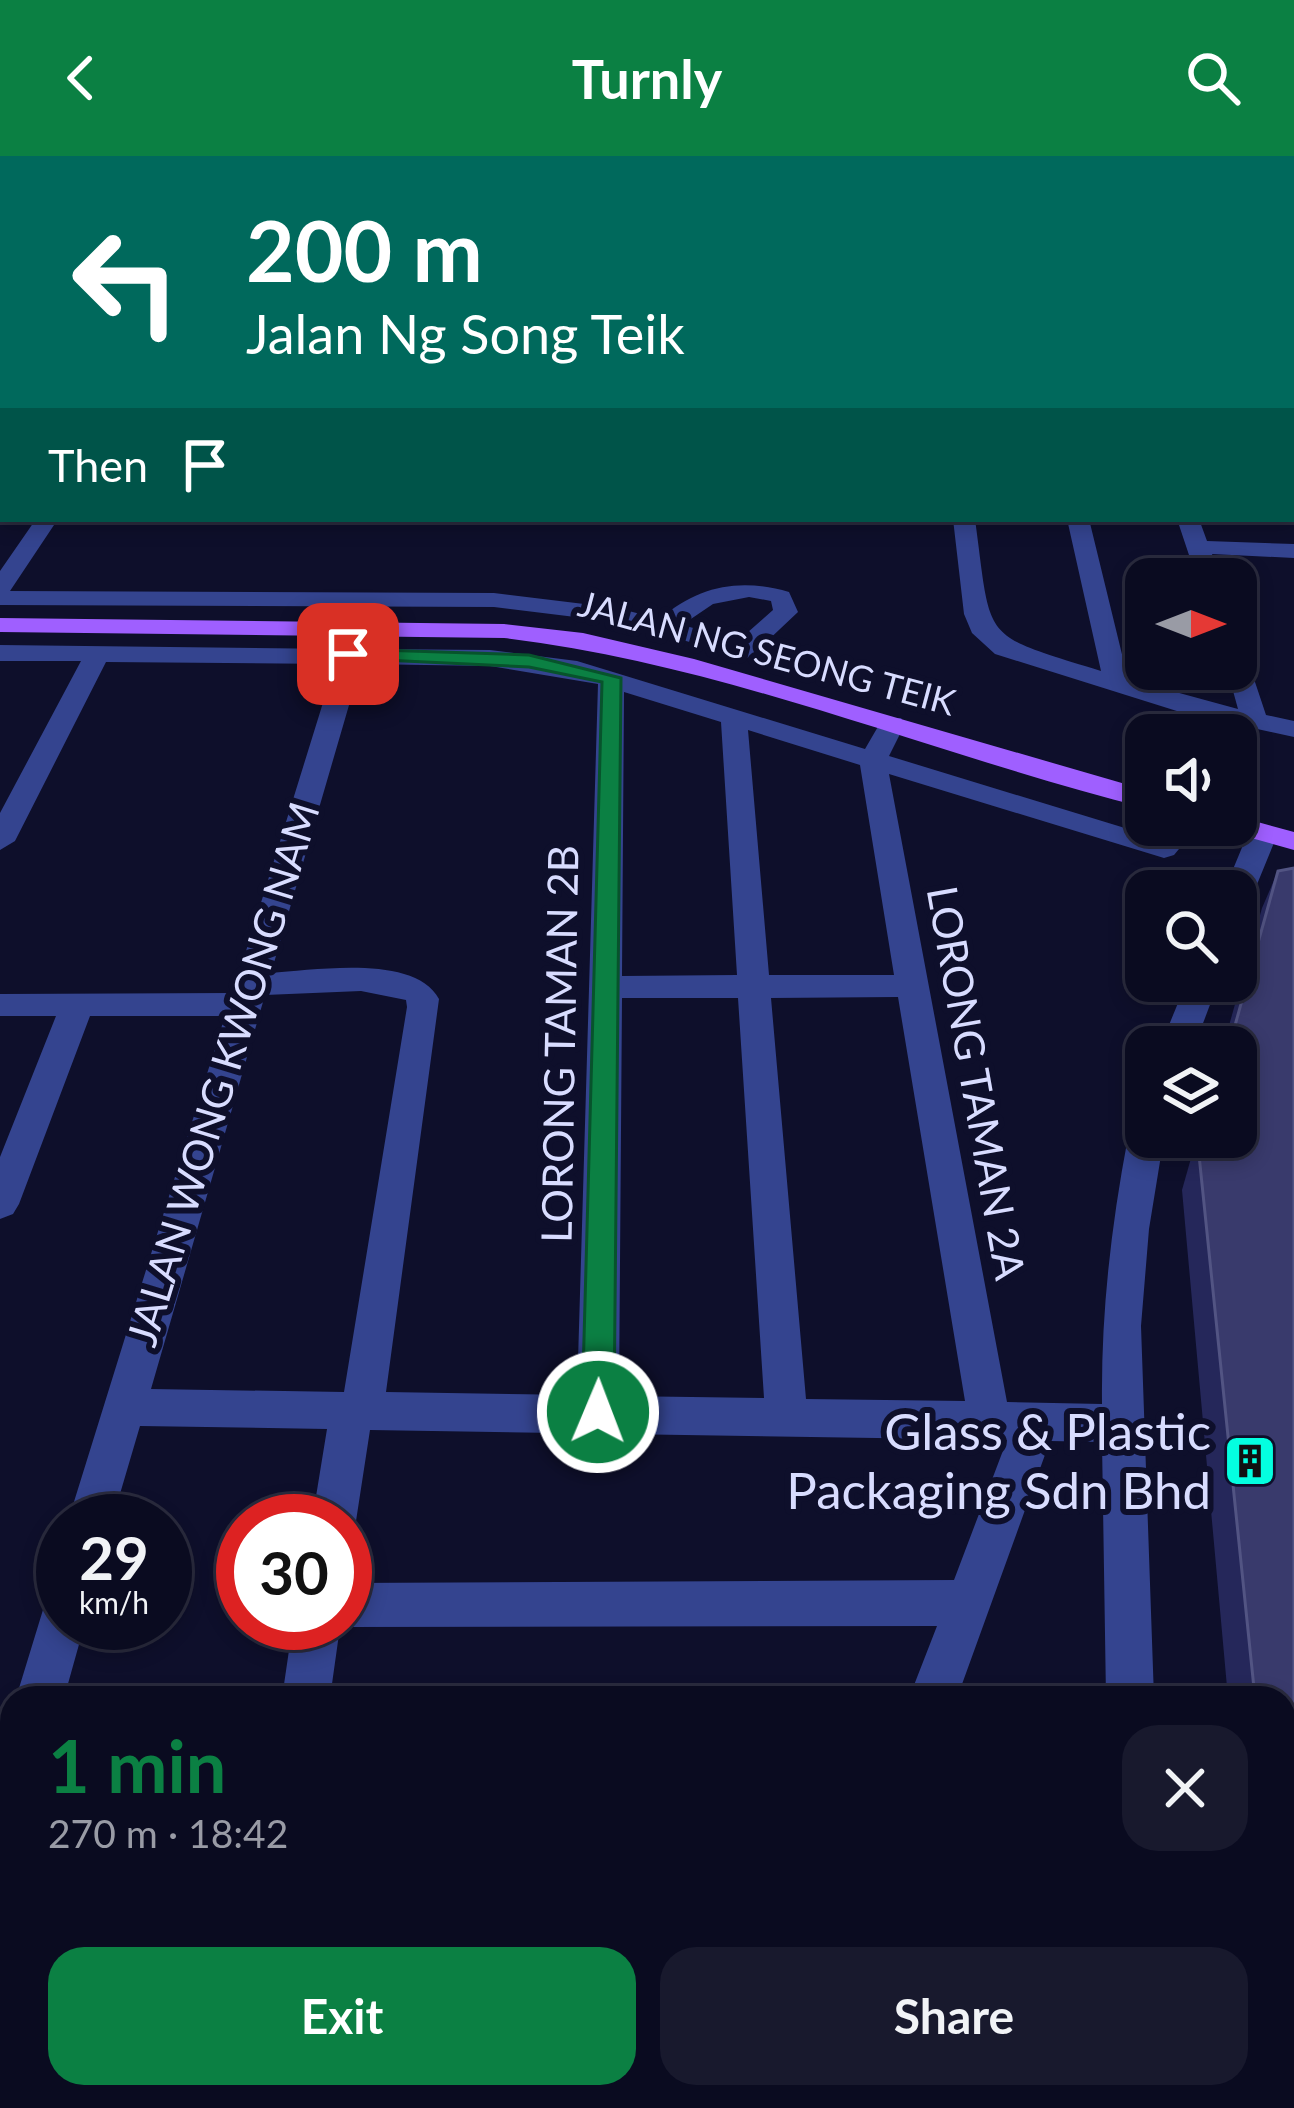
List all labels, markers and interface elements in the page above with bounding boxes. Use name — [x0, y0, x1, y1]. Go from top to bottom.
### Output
icon: back — [48, 45, 114, 111]
icon: search — [1180, 45, 1246, 111]
text: Turnly — [572, 46, 722, 111]
text: 200 m — [246, 199, 483, 300]
icon: left — [48, 204, 204, 360]
text: Jalan Ng Song Teik — [246, 301, 685, 366]
icon: arrive — [172, 432, 238, 498]
text: Then — [48, 438, 148, 492]
north arrow — [1125, 558, 1257, 690]
map controls — [1125, 558, 1257, 1158]
street label: JALAN NG SEONG TEIK — [574, 581, 961, 724]
pin — [297, 603, 399, 705]
icon: arrive — [315, 621, 381, 687]
button: sound — [1125, 714, 1257, 846]
street label: JALAN WONG KWONG NAM — [115, 796, 329, 1352]
street label: LORONG TAMAN 2B — [531, 845, 587, 1243]
button: search — [1125, 870, 1257, 1002]
street label: LORONG TAMAN 2A — [918, 882, 1036, 1284]
button: layers — [1125, 1026, 1257, 1158]
position arrow — [535, 1349, 661, 1475]
place label: Glass & Plastic Packaging Sdn Bhd — [786, 1400, 1211, 1520]
building icon: Glass & Plastic Packaging Sdn Bhd — [1222, 1433, 1278, 1489]
speed limit sign: 30 — [216, 1494, 372, 1650]
text: 29 — [79, 1521, 149, 1593]
text: km/h — [79, 1584, 149, 1620]
text: 1 min — [48, 1722, 226, 1808]
button: close — [1122, 1725, 1248, 1851]
text: 270 m · 18:42 — [48, 1810, 288, 1856]
button: Exit — [48, 1947, 636, 2085]
button: Share — [660, 1947, 1248, 2085]

